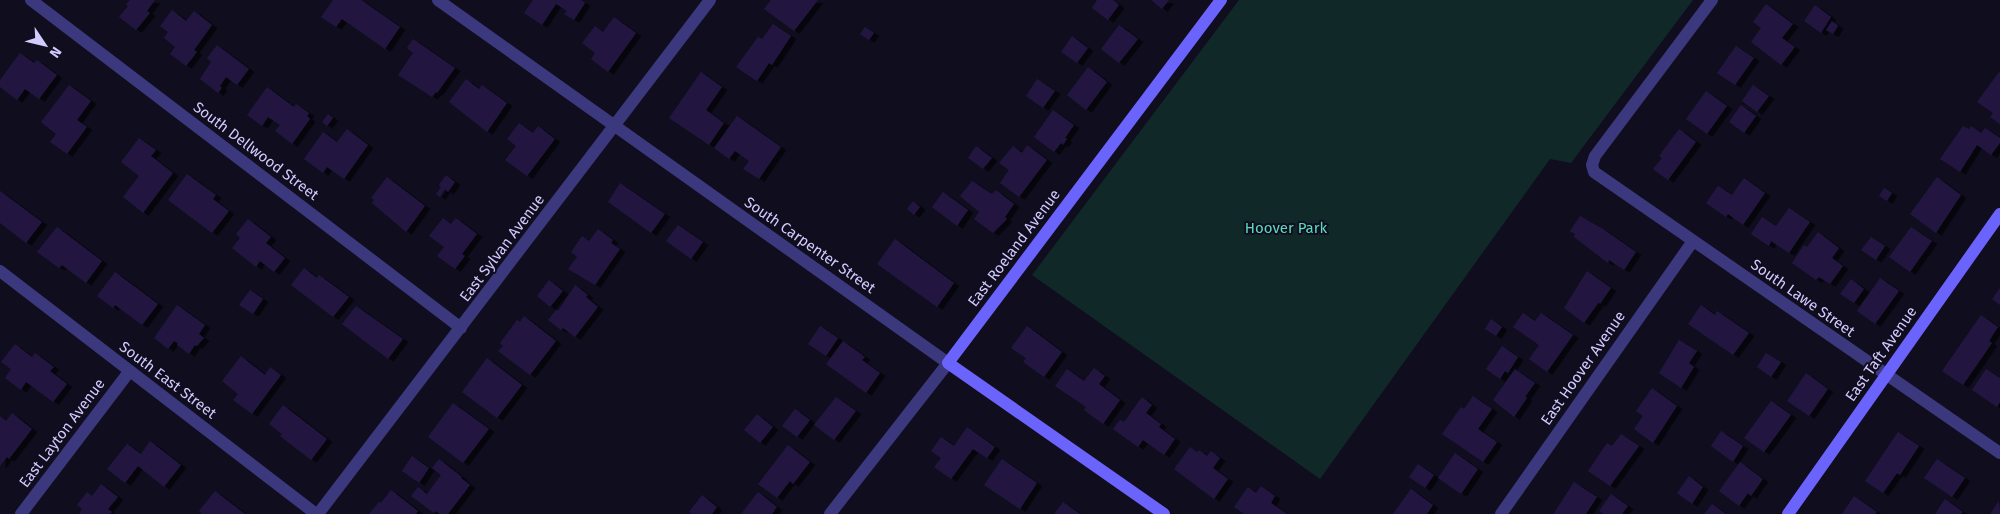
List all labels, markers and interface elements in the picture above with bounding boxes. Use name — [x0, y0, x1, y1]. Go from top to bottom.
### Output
north arrow — [20, 20, 70, 70]
text: N — [46, 43, 65, 61]
street label: South Dellwood Street — [190, 98, 323, 204]
street label: East Roeland Avenue — [964, 186, 1064, 310]
street label: East Sylvan Avenue — [456, 191, 548, 305]
street label: South Carpenter Street — [741, 193, 879, 297]
park label: Hoover Park — [1245, 219, 1328, 237]
street label: South Lawe Street — [1748, 255, 1859, 341]
street label: East Taft Avenue — [1842, 303, 1920, 405]
street label: East Hoover Avenue — [1537, 308, 1629, 428]
street label: South East Street — [116, 338, 221, 423]
street label: East Layton Avenue — [15, 375, 109, 491]

